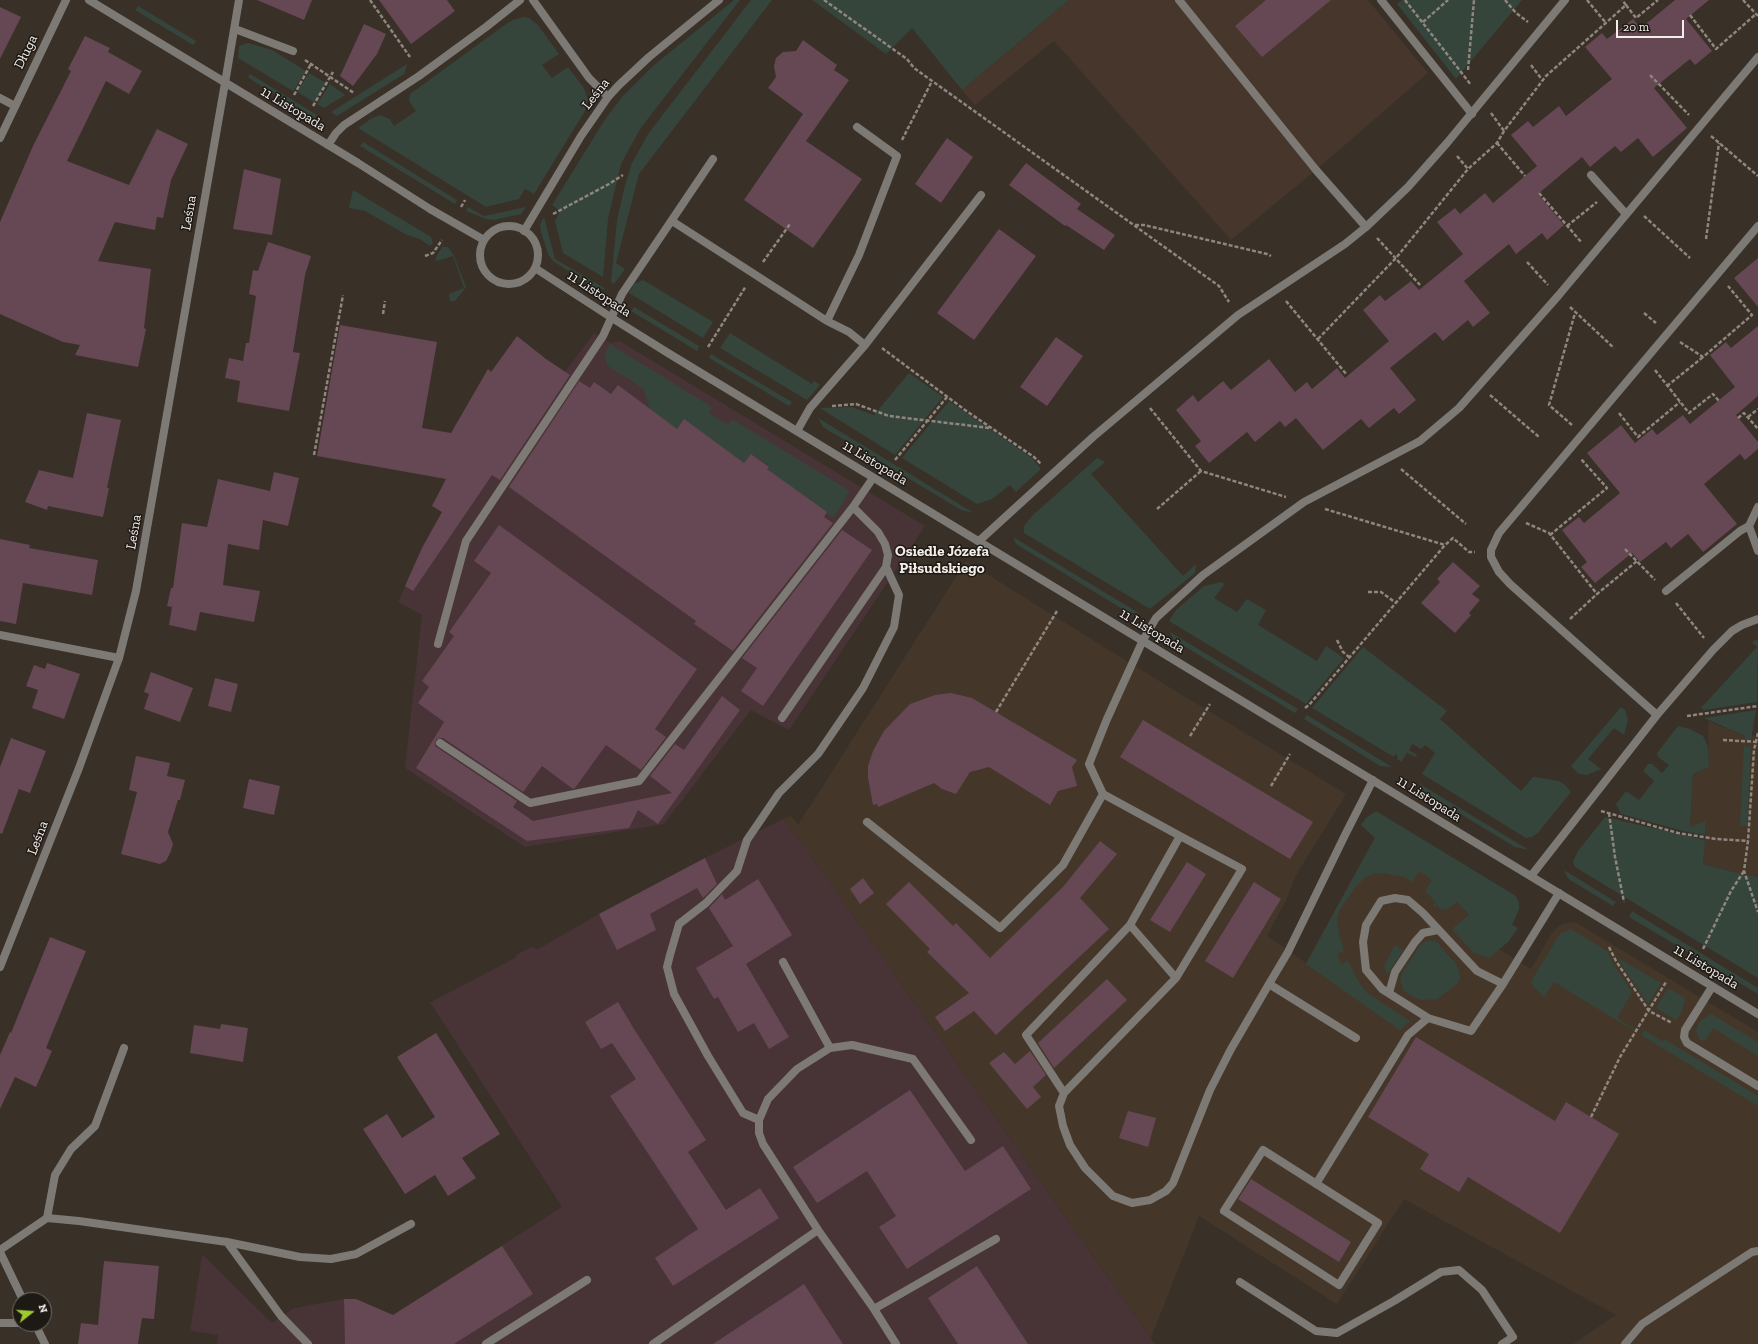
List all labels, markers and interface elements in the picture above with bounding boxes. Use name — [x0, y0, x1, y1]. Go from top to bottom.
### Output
scale bar — [1618, 12, 1686, 38]
text: 20 m — [1623, 20, 1649, 34]
street label: Długa — [11, 32, 41, 72]
street label: Leśna — [579, 75, 613, 113]
street label: 11 Listopada — [257, 83, 329, 135]
street label: Leśna — [178, 194, 200, 232]
street label: 11 Listopada — [564, 267, 634, 321]
street label: 11 Listopada — [839, 437, 911, 489]
street label: Leśna — [123, 513, 145, 551]
district label: Osiedle Józefa Piłsudskiego — [895, 543, 989, 578]
street label: 11 Listopada — [1116, 605, 1188, 657]
street label: 11 Listopada — [1394, 773, 1464, 825]
street label: Leśna — [24, 819, 52, 857]
street label: 11 Listopada — [1670, 941, 1742, 993]
north arrow — [12, 1292, 52, 1332]
text: N — [36, 1303, 50, 1315]

